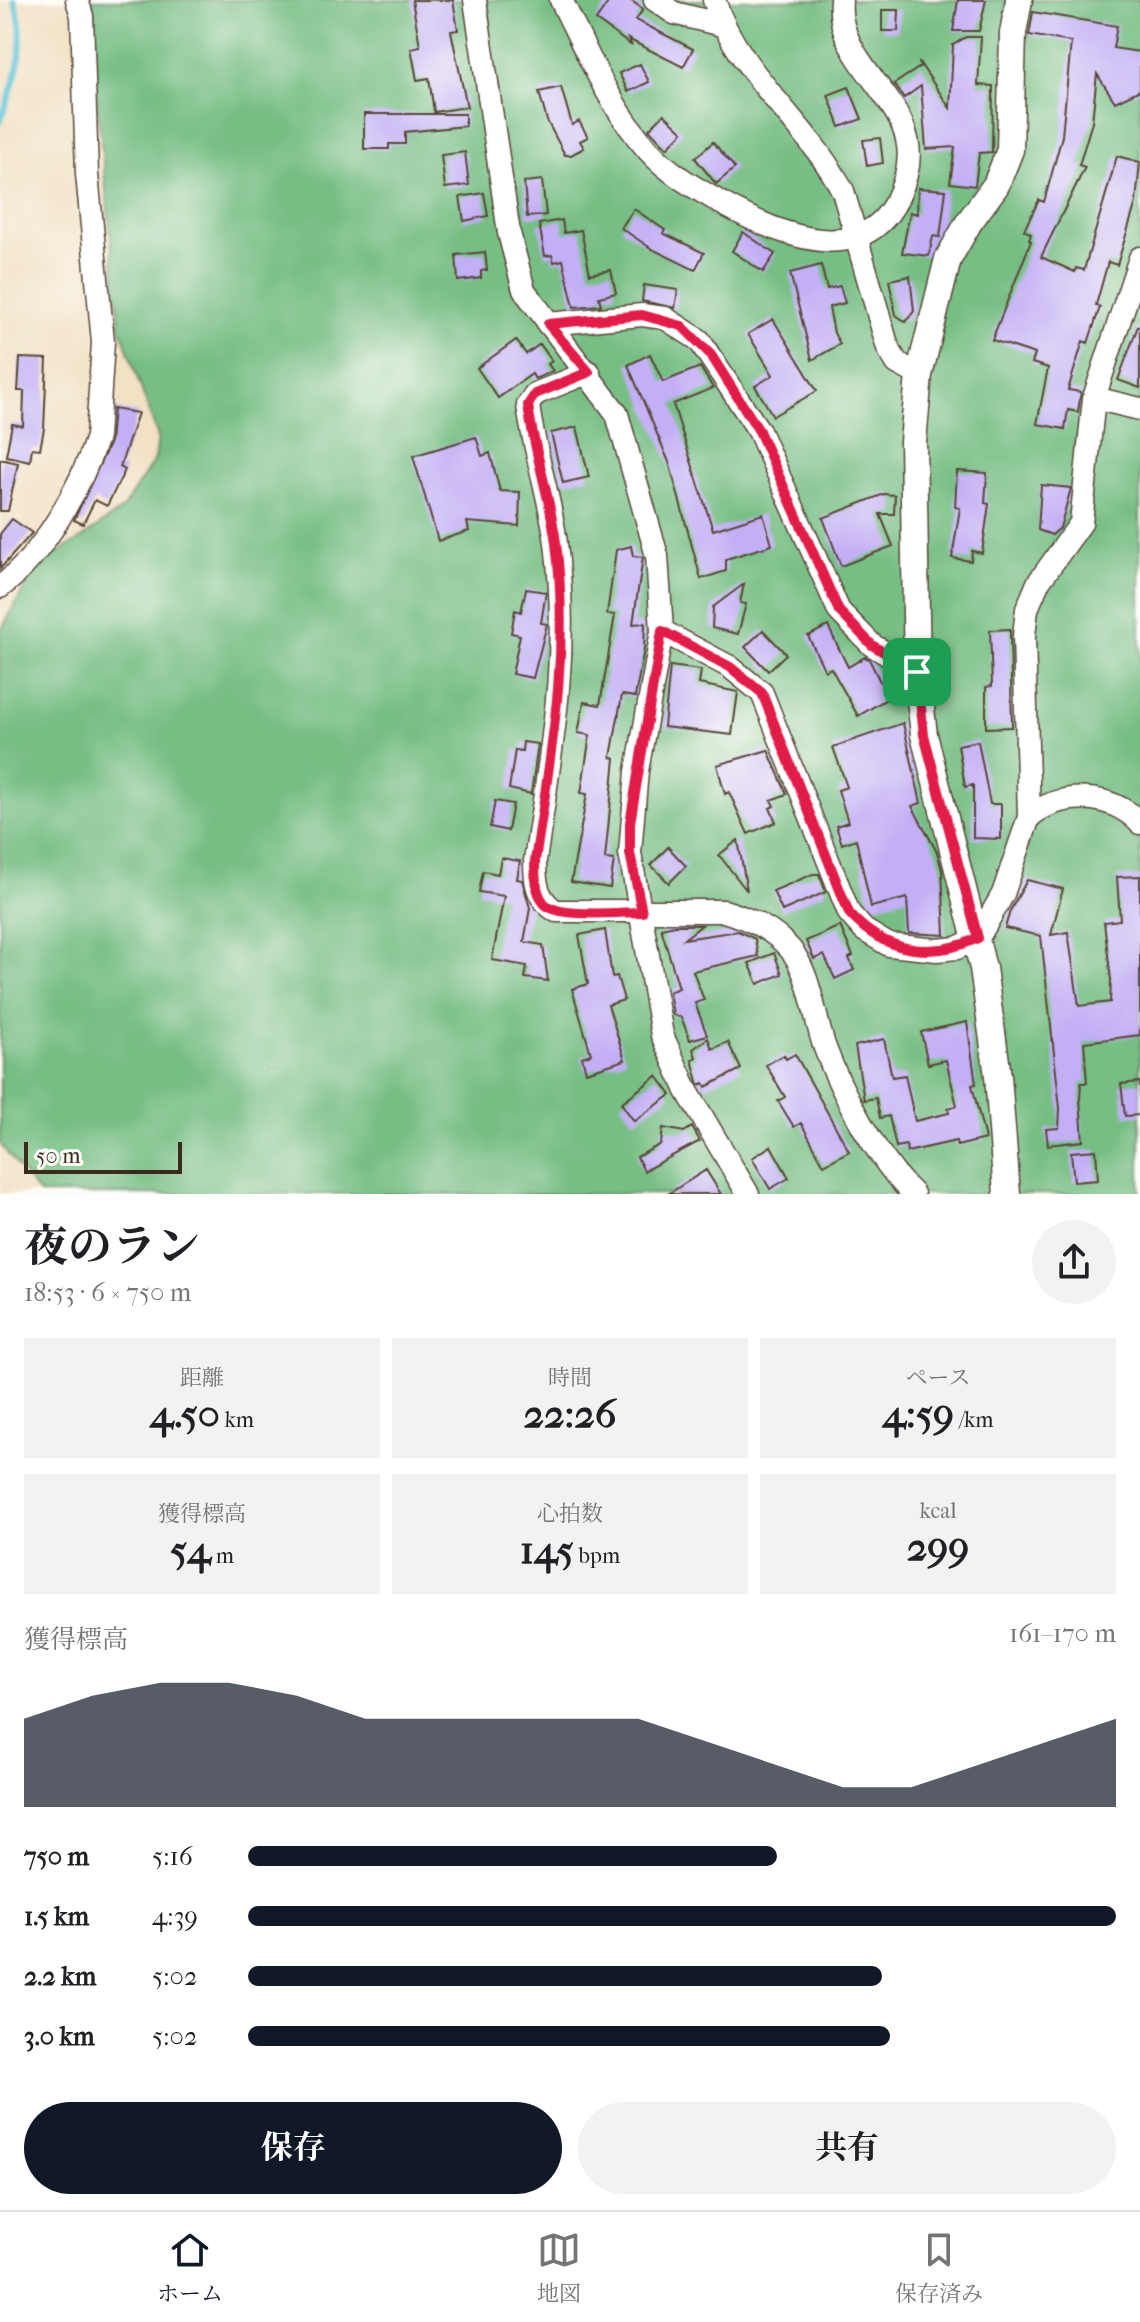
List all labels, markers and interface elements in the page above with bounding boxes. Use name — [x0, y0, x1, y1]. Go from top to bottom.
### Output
pin — [883, 638, 951, 706]
icon: arrive — [895, 650, 939, 694]
scale bar — [24, 1138, 182, 1174]
text: 50 m — [36, 1143, 81, 1169]
button: share — [1032, 1220, 1116, 1304]
text: 夜のラン — [24, 1221, 200, 1272]
text: 18:53 · 6 × 750 m — [24, 1277, 191, 1308]
text: 距離 — [180, 1365, 224, 1391]
text: 時間 — [548, 1365, 592, 1391]
text: ペース — [906, 1365, 970, 1391]
text: 4.50 — [150, 1391, 220, 1437]
text: 22:26 — [523, 1391, 617, 1437]
text: 4:59 — [882, 1391, 954, 1437]
text: km — [220, 1407, 254, 1433]
text: /km — [954, 1407, 994, 1433]
text: kcal — [919, 1498, 957, 1524]
text: 獲得標高 — [158, 1501, 246, 1527]
text: 心拍数 — [537, 1501, 603, 1527]
text: 299 — [907, 1524, 969, 1570]
text: 54 — [170, 1527, 211, 1573]
text: 145 — [520, 1527, 574, 1573]
text: m — [211, 1543, 234, 1569]
text: bpm — [574, 1543, 620, 1569]
text: 161–170 m — [1009, 1618, 1116, 1649]
text: 獲得標高 — [24, 1624, 128, 1655]
text: 750 m — [24, 1841, 89, 1872]
text: 5:16 — [152, 1841, 193, 1872]
text: 1.5 km — [24, 1901, 89, 1932]
text: 4:39 — [152, 1901, 198, 1932]
text: 2.2 km — [24, 1961, 96, 1992]
text: 5:02 — [152, 1961, 197, 1992]
text: 3.0 km — [24, 2021, 95, 2052]
text: 5:02 — [152, 2021, 197, 2052]
button: 保存 — [24, 2102, 562, 2194]
button: 共有 — [578, 2102, 1116, 2194]
tab: ホーム — [157, 2228, 223, 2307]
tab: 地図 — [537, 2228, 581, 2307]
tab: 保存済み — [895, 2228, 983, 2307]

